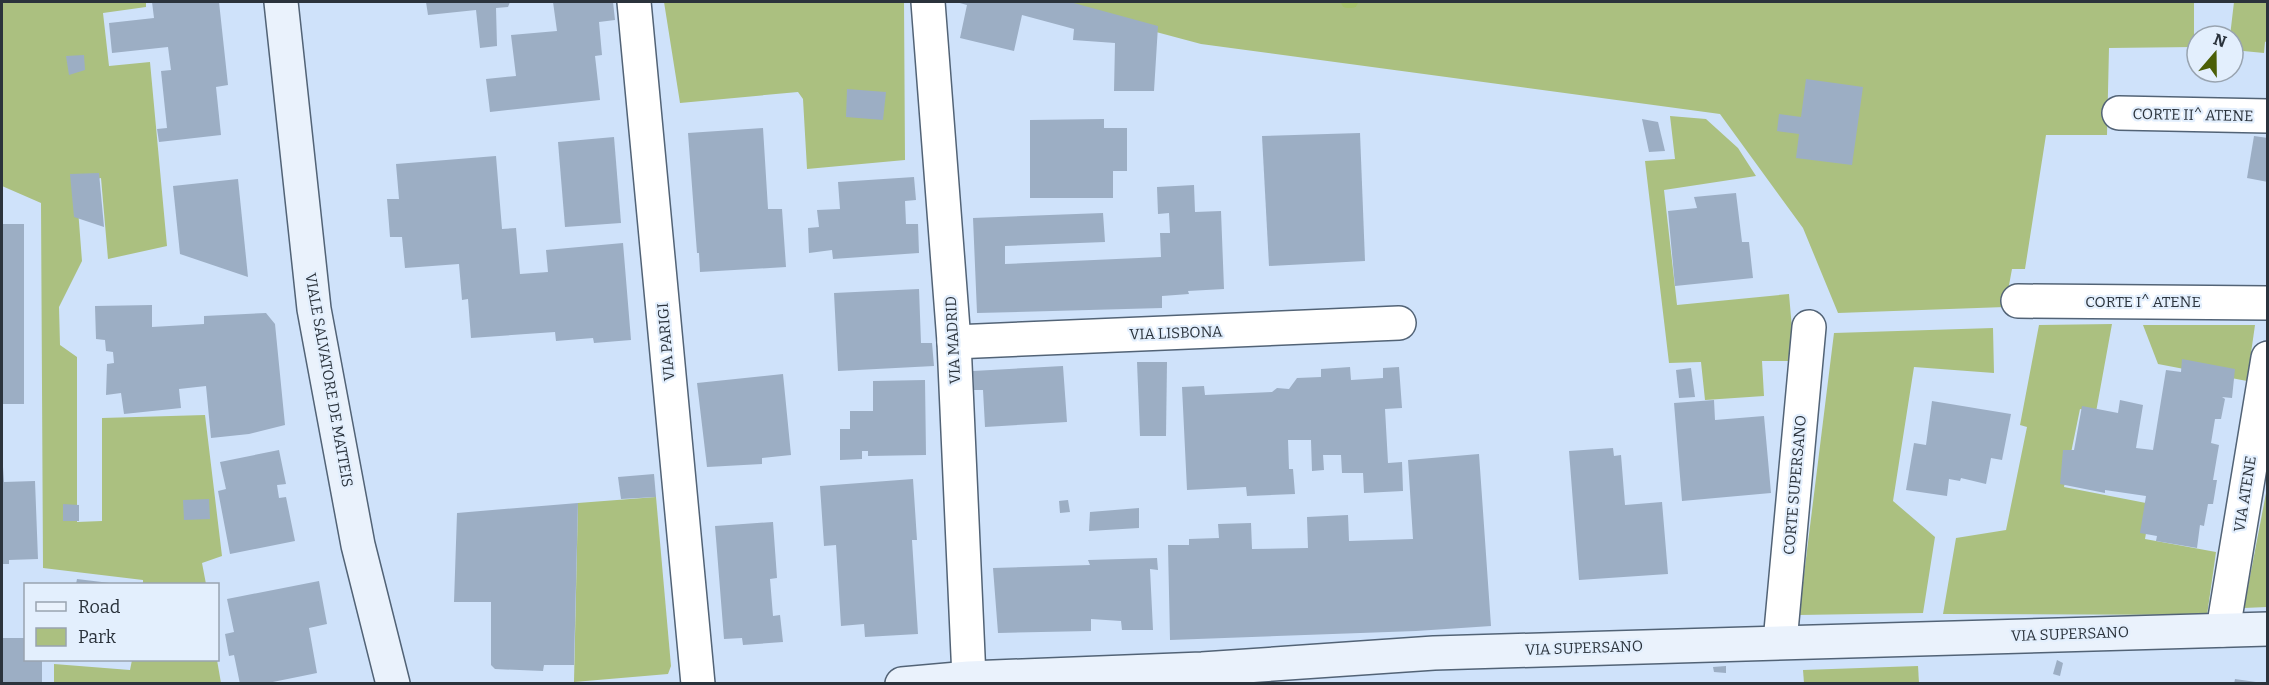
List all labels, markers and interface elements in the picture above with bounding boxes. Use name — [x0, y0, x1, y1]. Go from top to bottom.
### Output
north arrow — [2185, 24, 2245, 84]
text: N — [2211, 29, 2229, 51]
street label: CORTE II^ ATENE — [2132, 105, 2254, 125]
street label: VIALE SALVATORE DE MATTEIS — [301, 271, 357, 489]
street label: CORTE I^ ATENE — [2085, 293, 2201, 311]
street label: VIA MADRID — [942, 295, 964, 385]
street label: VIA PARIGI — [654, 302, 678, 382]
street label: VIA LISBONA — [1129, 322, 1223, 344]
street label: CORTE SUPERSANO — [1780, 414, 1810, 556]
street label: VIA ATENE — [2230, 455, 2260, 533]
legend — [24, 583, 219, 661]
text: Road — [78, 596, 121, 618]
street label: VIA SUPERSANO — [2011, 623, 2129, 645]
text: Park — [78, 626, 117, 648]
street label: VIA SUPERSANO — [1525, 637, 1643, 659]

